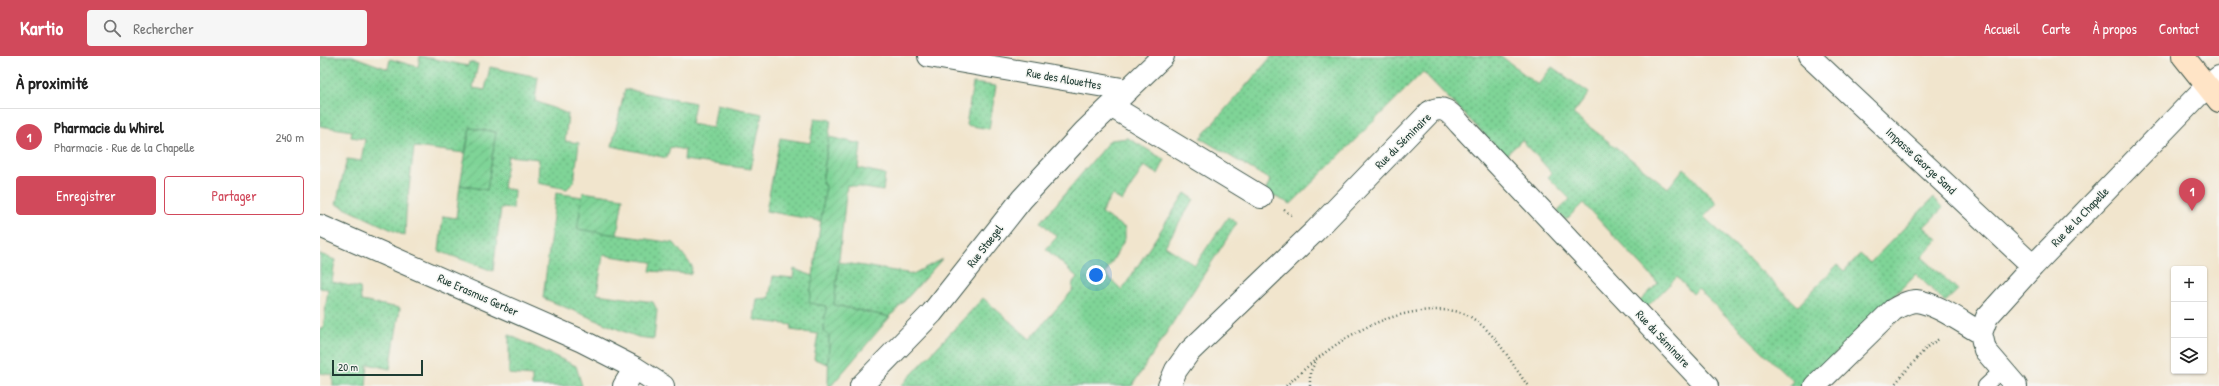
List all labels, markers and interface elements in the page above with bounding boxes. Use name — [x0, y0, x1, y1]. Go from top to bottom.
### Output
search box — [87, 10, 367, 46]
text: Kartio — [20, 15, 63, 41]
icon: search — [101, 17, 123, 39]
text: Rechercher — [133, 18, 194, 39]
text: Accueil — [1984, 19, 2020, 38]
text: Carte — [2042, 19, 2071, 38]
text: À propos — [2093, 19, 2137, 38]
text: Contact — [2159, 19, 2199, 38]
street label: Rue des Alouettes — [1025, 64, 1103, 94]
text: À proximité — [16, 71, 88, 94]
street label: Rue du Séminaire — [1371, 109, 1435, 173]
text: Pharmacie du Whirel — [54, 117, 164, 138]
street label: Impasse George Sand — [1882, 123, 1961, 198]
text: 1 — [27, 128, 31, 146]
text: 240 m — [275, 128, 304, 146]
text: Pharmacie · Rue de la Chapelle — [54, 138, 195, 156]
button: Enregistrer — [16, 176, 156, 215]
button: Partager — [164, 176, 304, 215]
pin: 1 — [2179, 178, 2205, 211]
street label: Rue de la Chapelle — [2047, 183, 2113, 250]
street label: Rue Staegel — [962, 220, 1007, 271]
your location — [1086, 265, 1106, 285]
map controls — [2171, 266, 2207, 374]
button: + — [2171, 266, 2207, 302]
street label: Rue Erasmus Gerber — [435, 269, 522, 320]
button: − — [2171, 302, 2207, 338]
street label: Rue du Séminaire — [1632, 306, 1695, 371]
button: layers — [2171, 338, 2207, 374]
scale bar — [332, 358, 423, 377]
text: 20 m — [338, 360, 358, 374]

